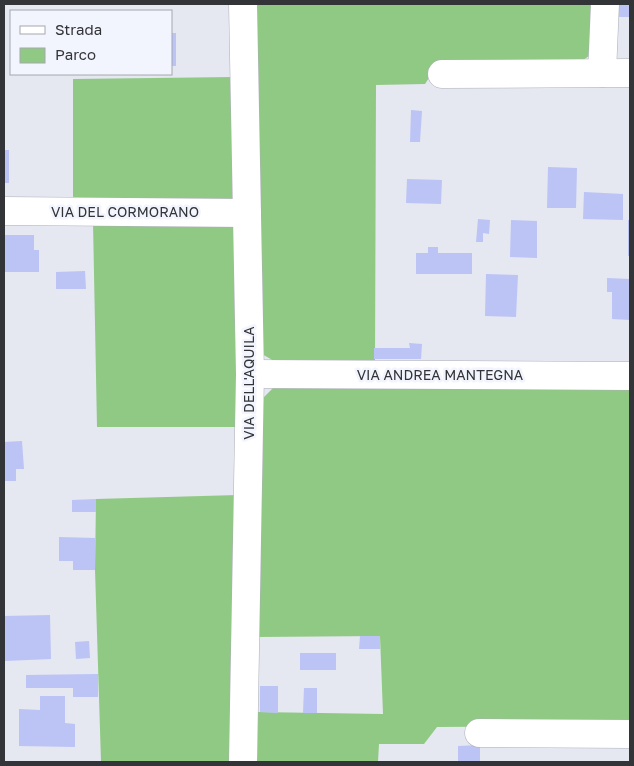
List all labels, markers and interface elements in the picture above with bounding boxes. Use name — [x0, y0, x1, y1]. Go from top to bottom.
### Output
legend — [10, 10, 172, 75]
text: Strada — [55, 20, 102, 38]
text: Parco — [55, 45, 96, 63]
street label: VIA DEL CORMORANO — [51, 203, 199, 220]
street label: VIA DELL'AQUILA — [240, 326, 257, 440]
street label: VIA ANDREA MANTEGNA — [357, 366, 524, 383]

